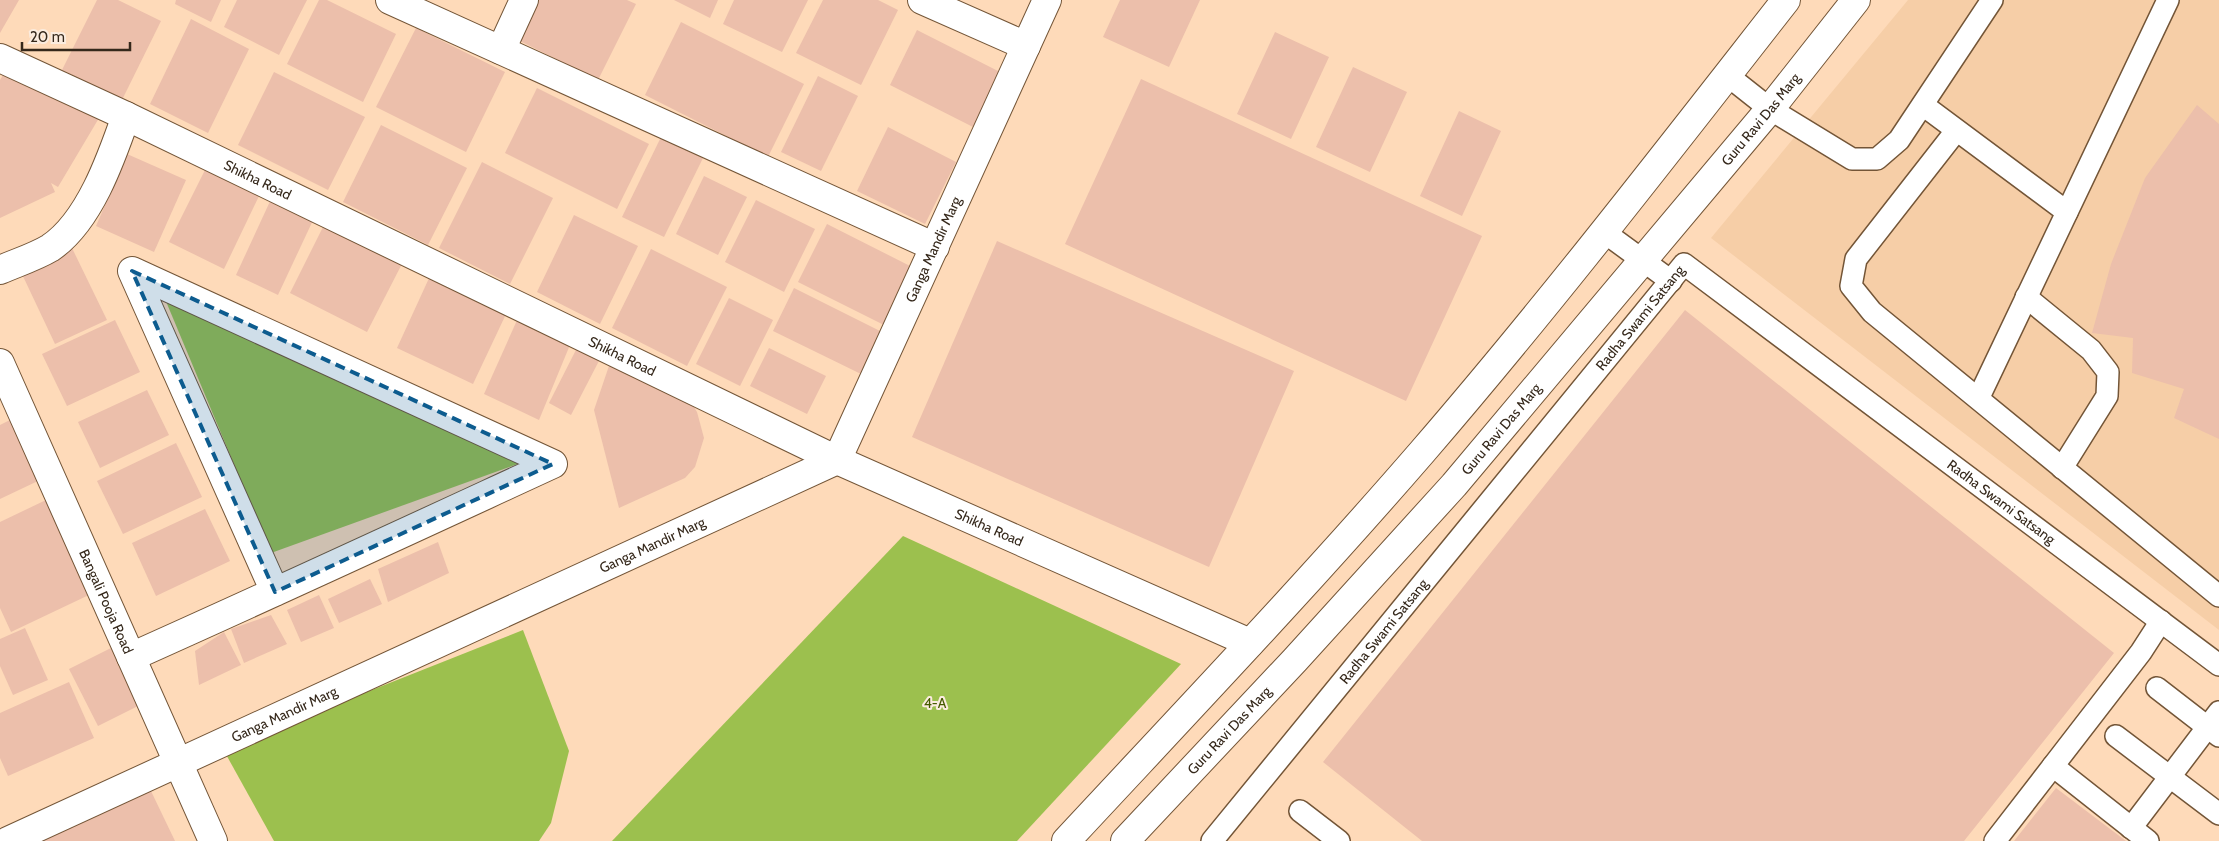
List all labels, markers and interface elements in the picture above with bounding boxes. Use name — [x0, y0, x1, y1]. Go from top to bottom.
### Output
scale bar — [22, 20, 130, 52]
text: 20 m — [30, 28, 65, 46]
street label: Guru Ravi Das Marg — [1717, 69, 1805, 169]
street label: Shikha Road — [221, 156, 294, 204]
street label: Ganga Mandir Marg — [901, 193, 966, 305]
street label: Radha Swami Satsang — [1592, 261, 1689, 374]
street label: Shikha Road — [586, 332, 659, 380]
street label: Guru Ravi Das Marg — [1457, 379, 1546, 479]
street label: Radha Swami Satsang — [1944, 455, 2060, 549]
street label: Shikha Road — [952, 504, 1026, 550]
street label: Ganga Mandir Marg — [596, 512, 709, 577]
street label: Bangali Pooja Road — [75, 546, 137, 656]
street label: Radha Swami Satsang — [1335, 574, 1433, 687]
street label: Ganga Mandir Marg — [228, 682, 341, 746]
street label: Guru Ravi Das Marg — [1183, 682, 1276, 778]
park label: 4-A — [924, 694, 947, 712]

